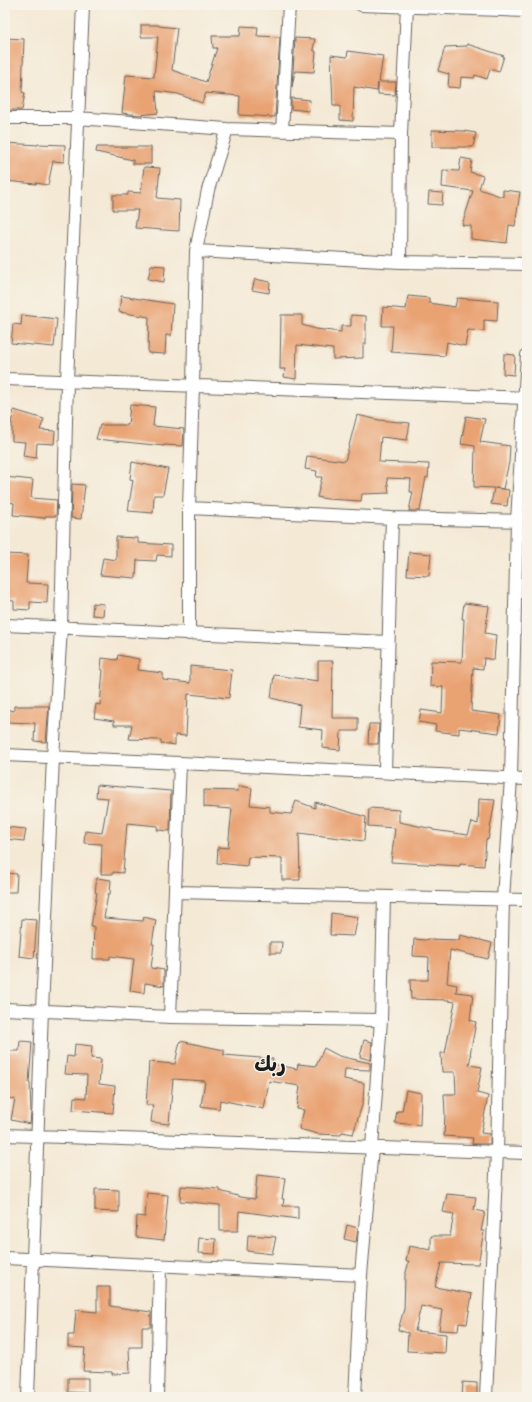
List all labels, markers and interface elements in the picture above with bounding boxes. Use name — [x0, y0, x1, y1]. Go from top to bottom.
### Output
district label: ربك — [254, 1053, 286, 1081]

